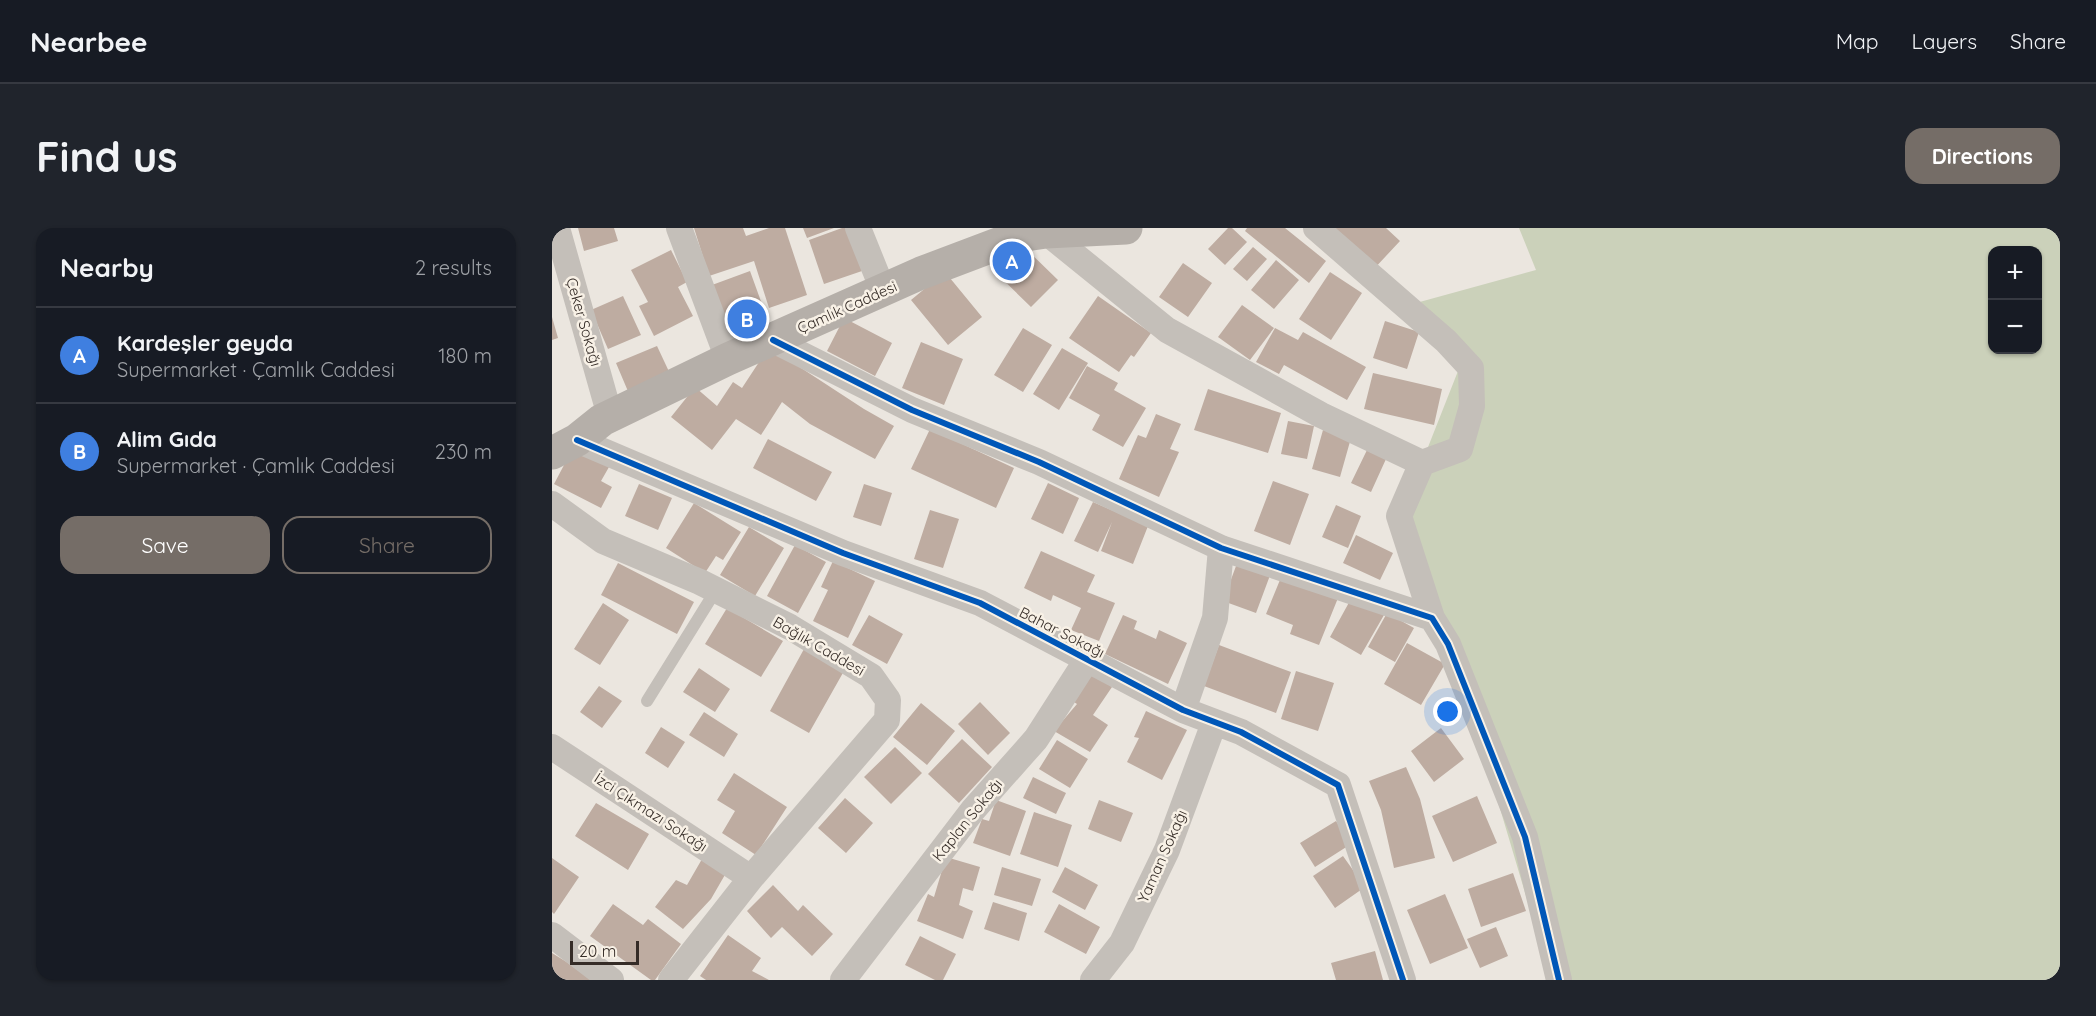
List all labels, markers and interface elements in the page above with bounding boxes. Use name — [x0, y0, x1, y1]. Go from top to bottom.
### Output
text: Nearbee — [30, 24, 148, 59]
text: Map — [1836, 28, 1879, 54]
text: Layers — [1912, 28, 1977, 54]
text: Share — [2010, 28, 2066, 54]
button: Directions — [1905, 128, 2060, 184]
text: Find us — [36, 130, 178, 183]
pin: A — [992, 238, 1032, 284]
map controls — [1988, 246, 2042, 354]
button: + — [1988, 246, 2042, 300]
text: Nearby — [60, 251, 154, 284]
text: 2 results — [415, 255, 492, 280]
street label: Çeker Sokağı — [562, 275, 606, 369]
street label: Çamlık Caddesi — [794, 277, 900, 337]
pin: B — [728, 296, 766, 341]
button: − — [1988, 300, 2042, 354]
text: Kardeşler geyda — [117, 329, 293, 357]
text: A — [73, 343, 86, 368]
text: 180 m — [438, 343, 492, 368]
text: Supermarket · Çamlık Caddesi — [117, 357, 395, 382]
text: Alim Gıda — [117, 425, 217, 453]
text: B — [73, 439, 86, 464]
text: 230 m — [435, 439, 492, 464]
text: Supermarket · Çamlık Caddesi — [117, 453, 395, 478]
button: Save — [60, 516, 270, 574]
button: Share — [282, 516, 492, 574]
street label: Bahar Sokağı — [1016, 602, 1108, 662]
street label: Bağlık Caddesi — [770, 612, 868, 680]
your location — [1433, 697, 1462, 726]
street label: İzci Çıkmazı Sokağı — [591, 768, 711, 856]
street label: Kaplan Sokağı — [928, 775, 1006, 865]
street label: Yaman Sokağı — [1133, 807, 1191, 905]
scale bar — [570, 938, 639, 966]
text: 20 m — [579, 941, 616, 961]

